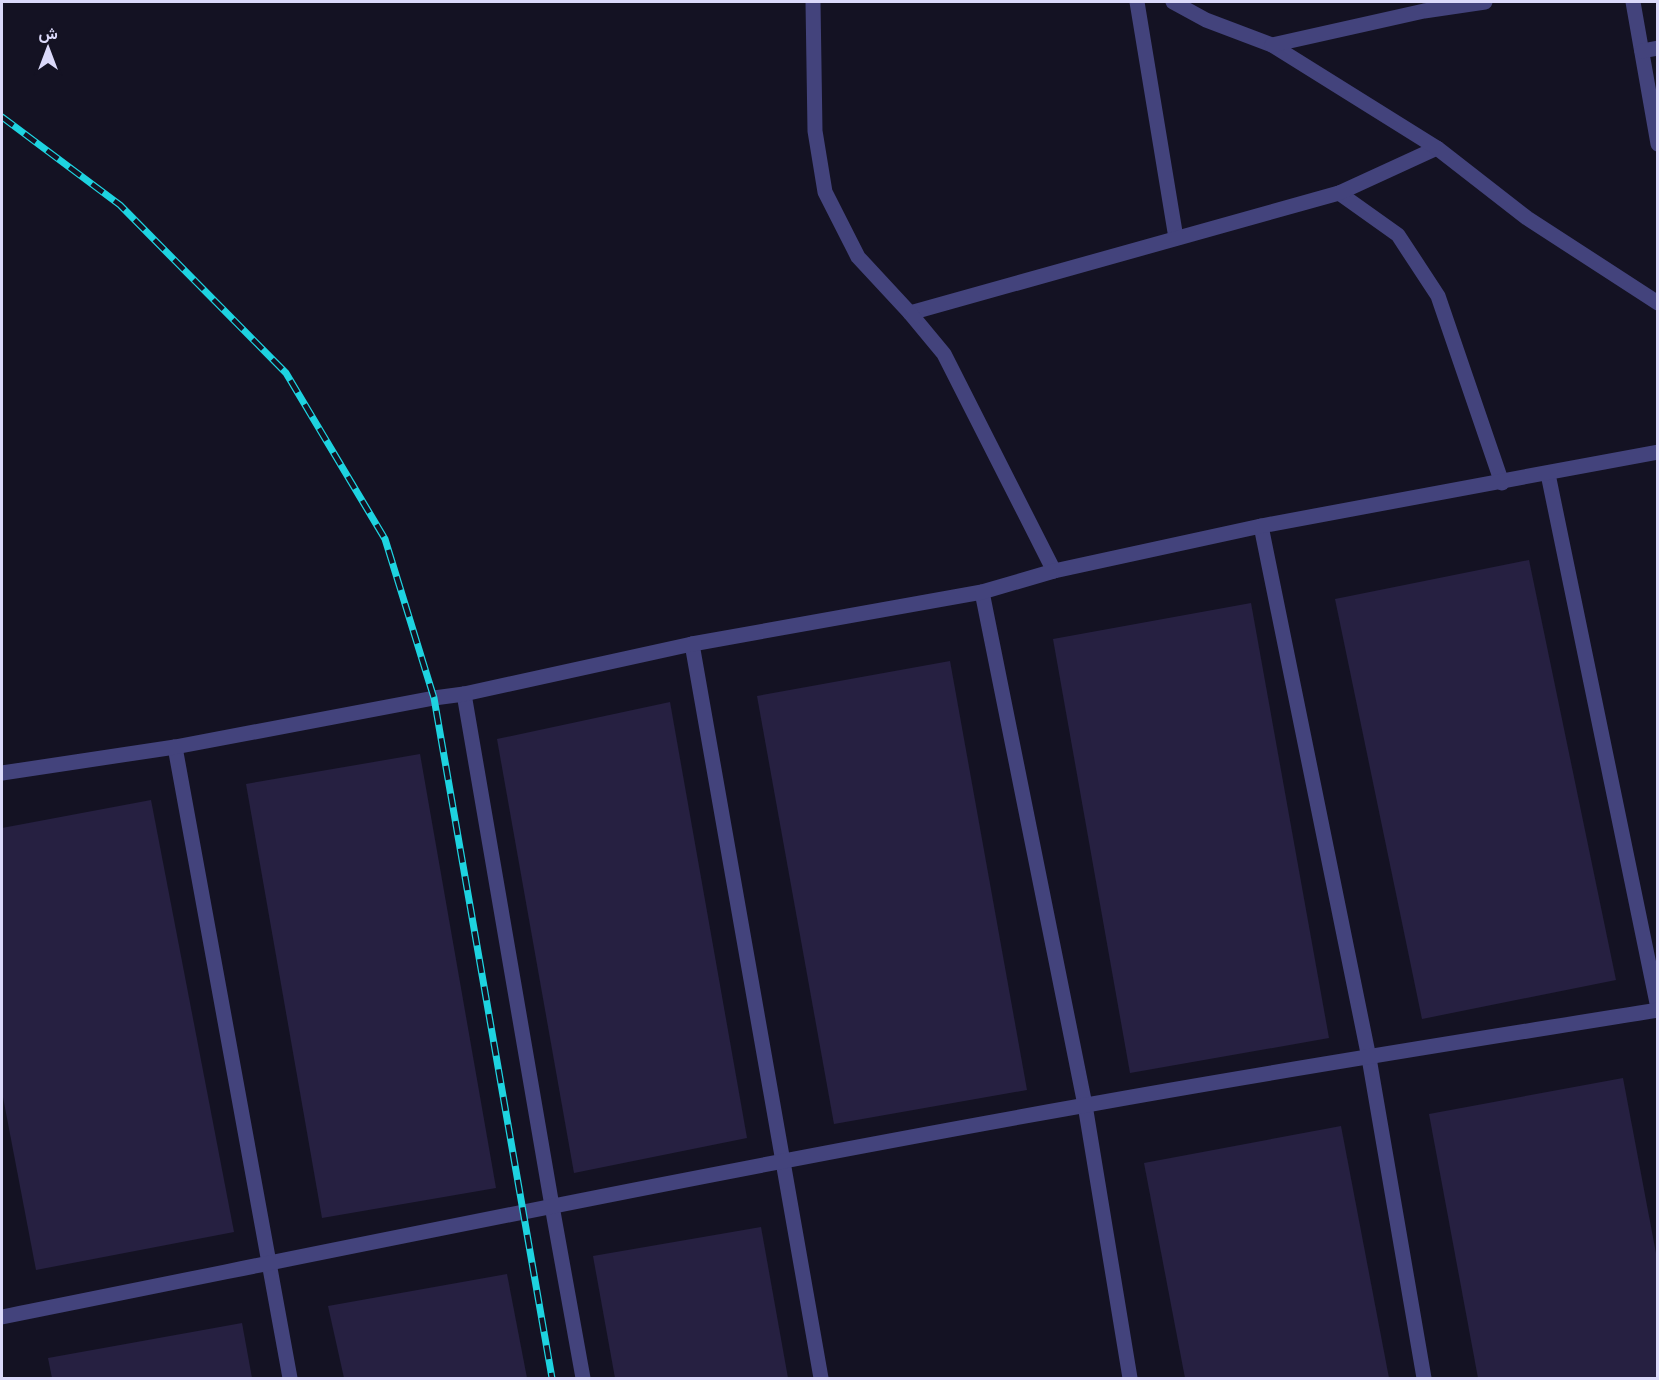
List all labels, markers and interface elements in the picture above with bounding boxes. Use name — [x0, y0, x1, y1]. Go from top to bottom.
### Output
north arrow — [18, 18, 78, 78]
text: ش — [38, 24, 58, 44]

